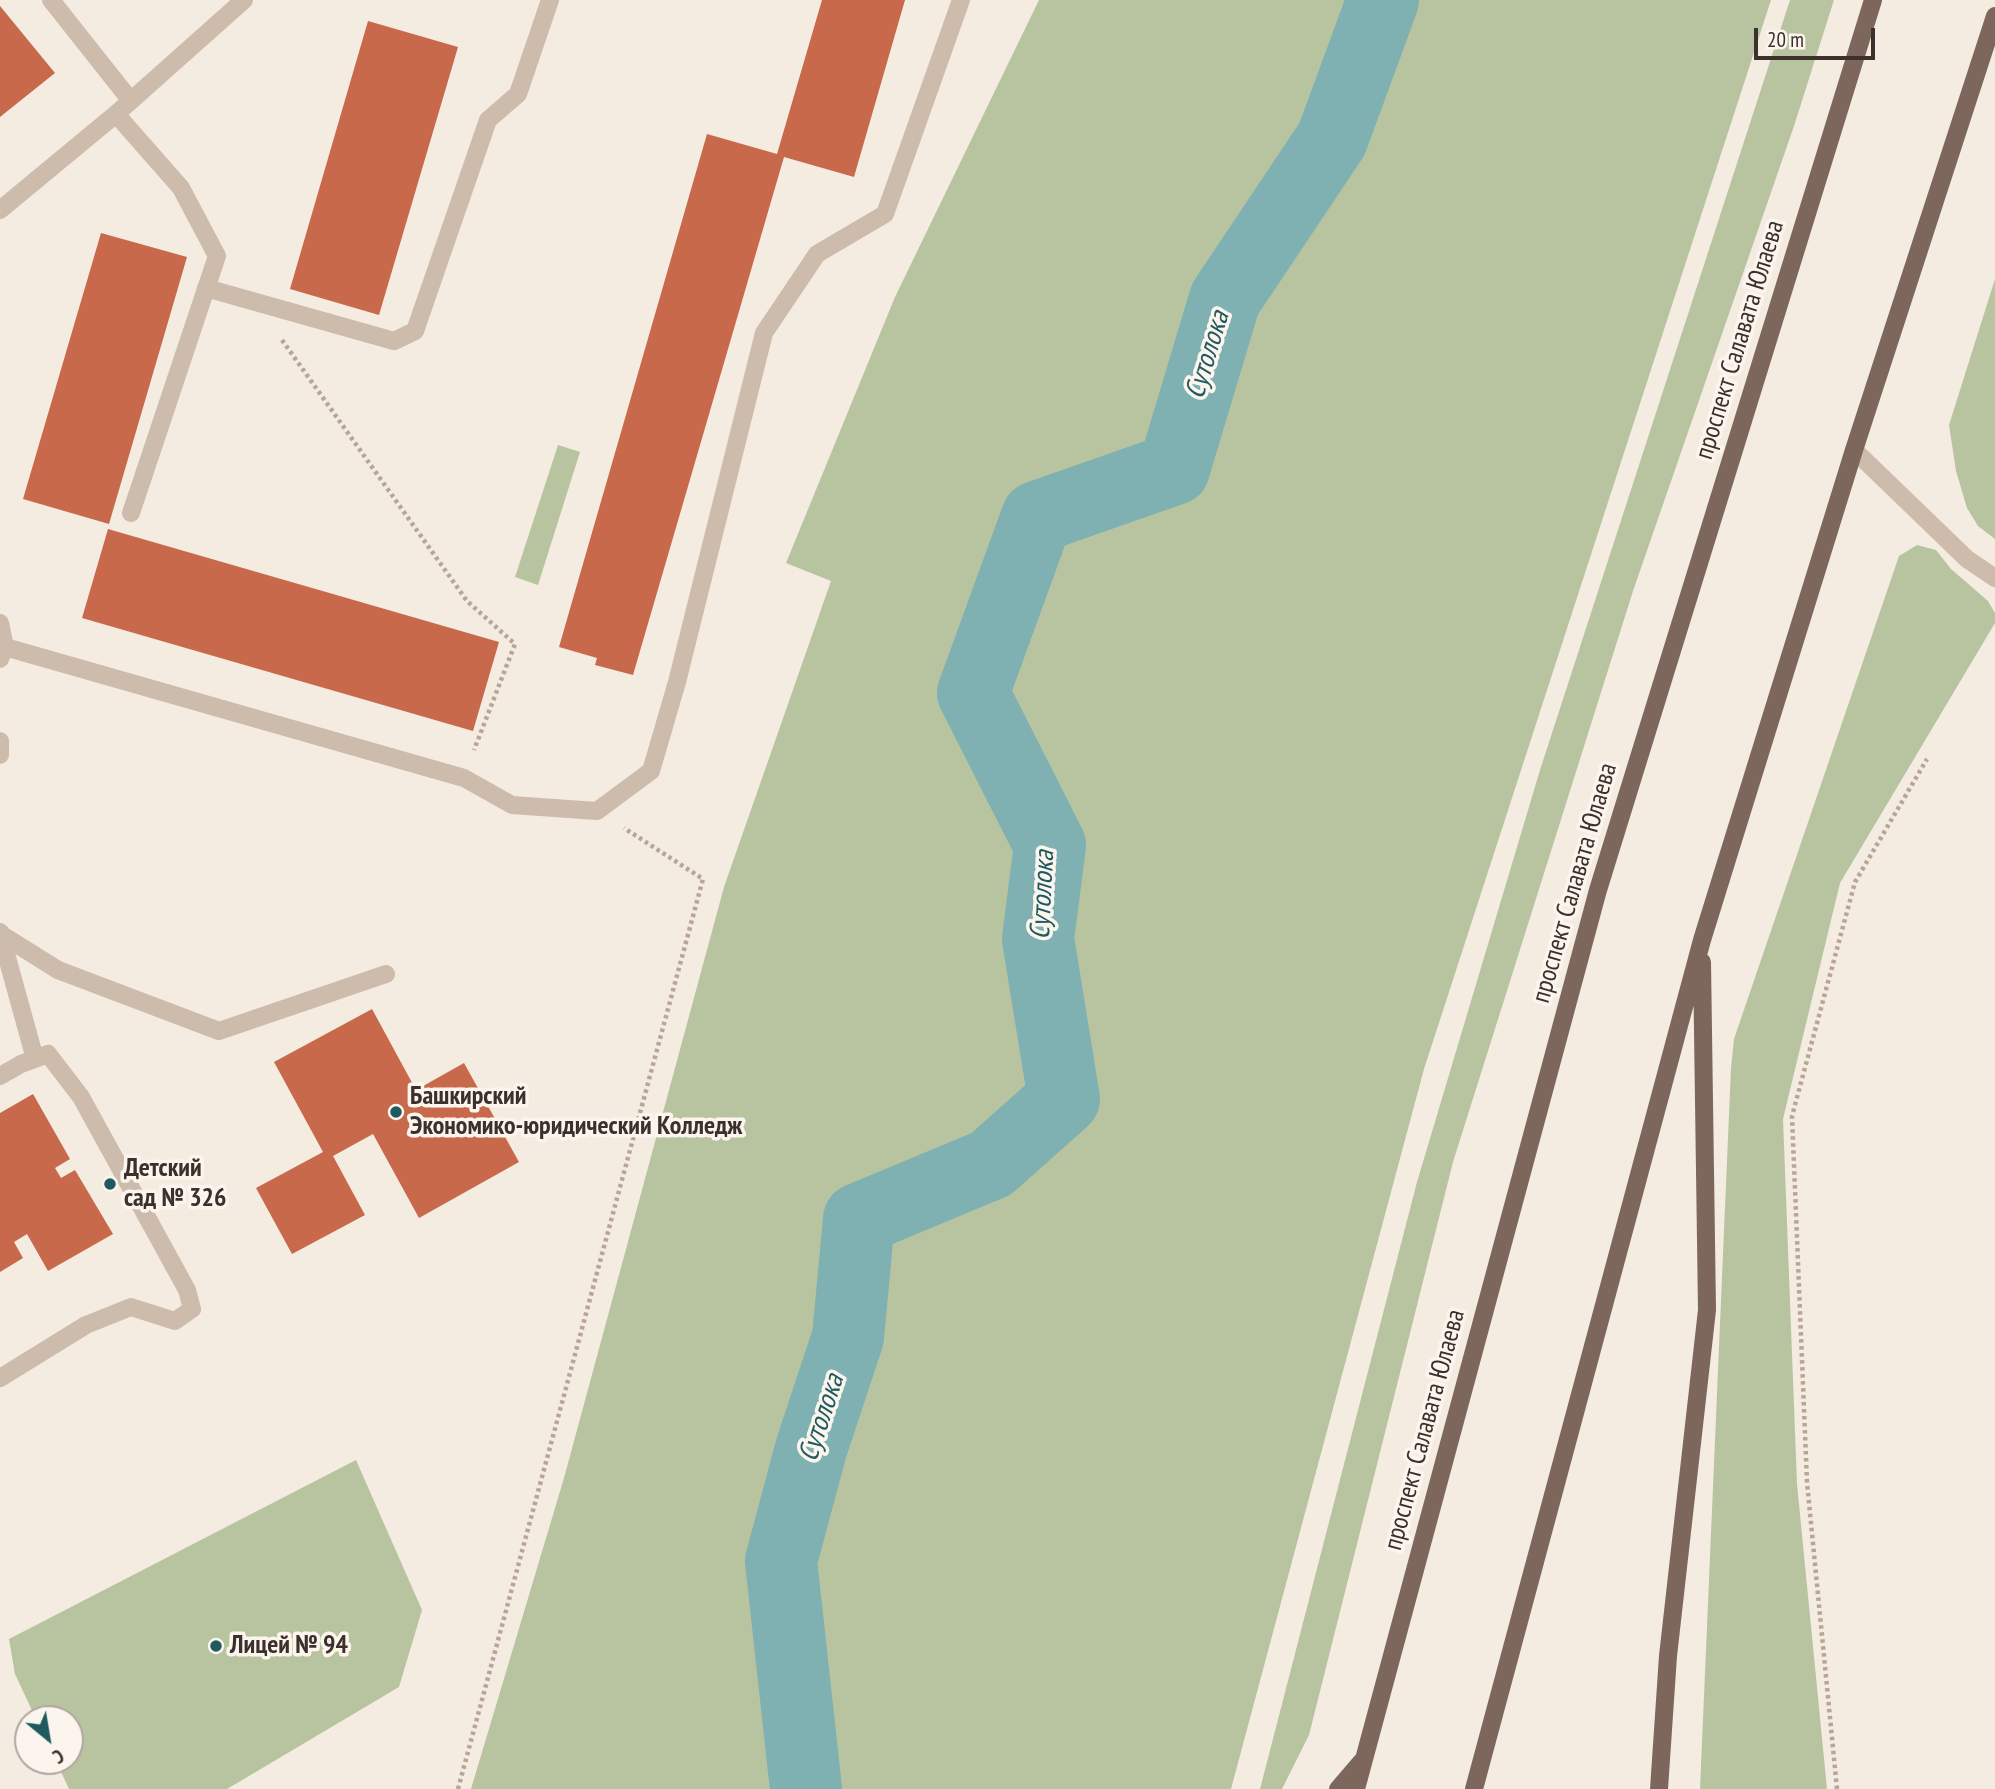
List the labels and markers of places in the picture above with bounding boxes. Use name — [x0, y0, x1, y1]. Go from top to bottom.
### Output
place label: Башкирский Экономико-юридический Колледж — [410, 1081, 742, 1142]
marker: Башкирский Экономико-юридический Колледж — [388, 1104, 404, 1120]
place label: Детский сад № 326 — [124, 1153, 226, 1214]
marker: Детский сад № 326 — [102, 1176, 118, 1192]
place label: Лицей № 94 — [230, 1630, 348, 1662]
marker: Лицей № 94 — [208, 1638, 224, 1654]

